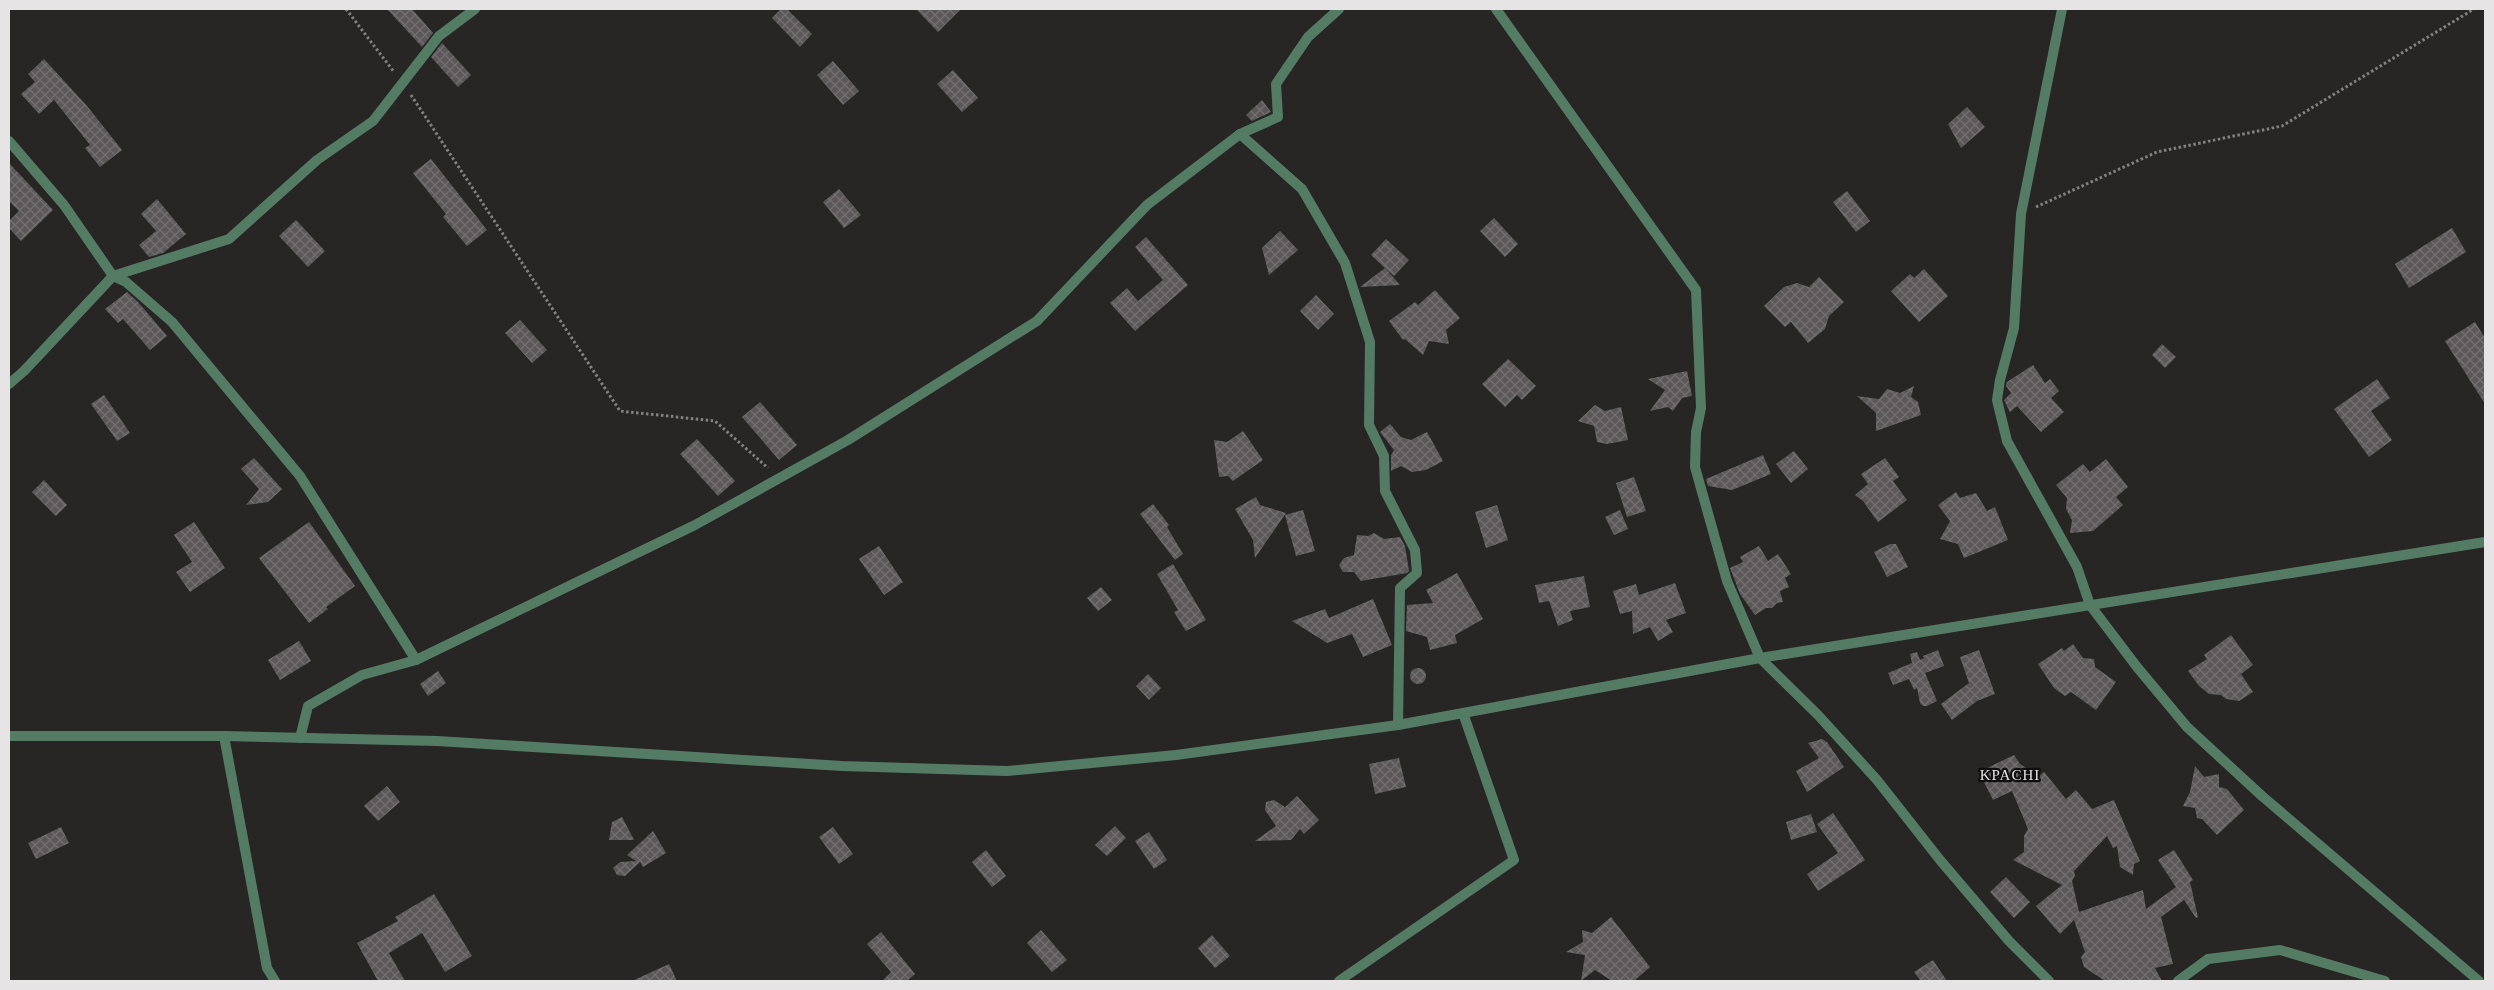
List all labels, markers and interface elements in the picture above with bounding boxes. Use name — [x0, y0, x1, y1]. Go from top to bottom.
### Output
district label: KPACHI — [1980, 767, 2040, 783]

